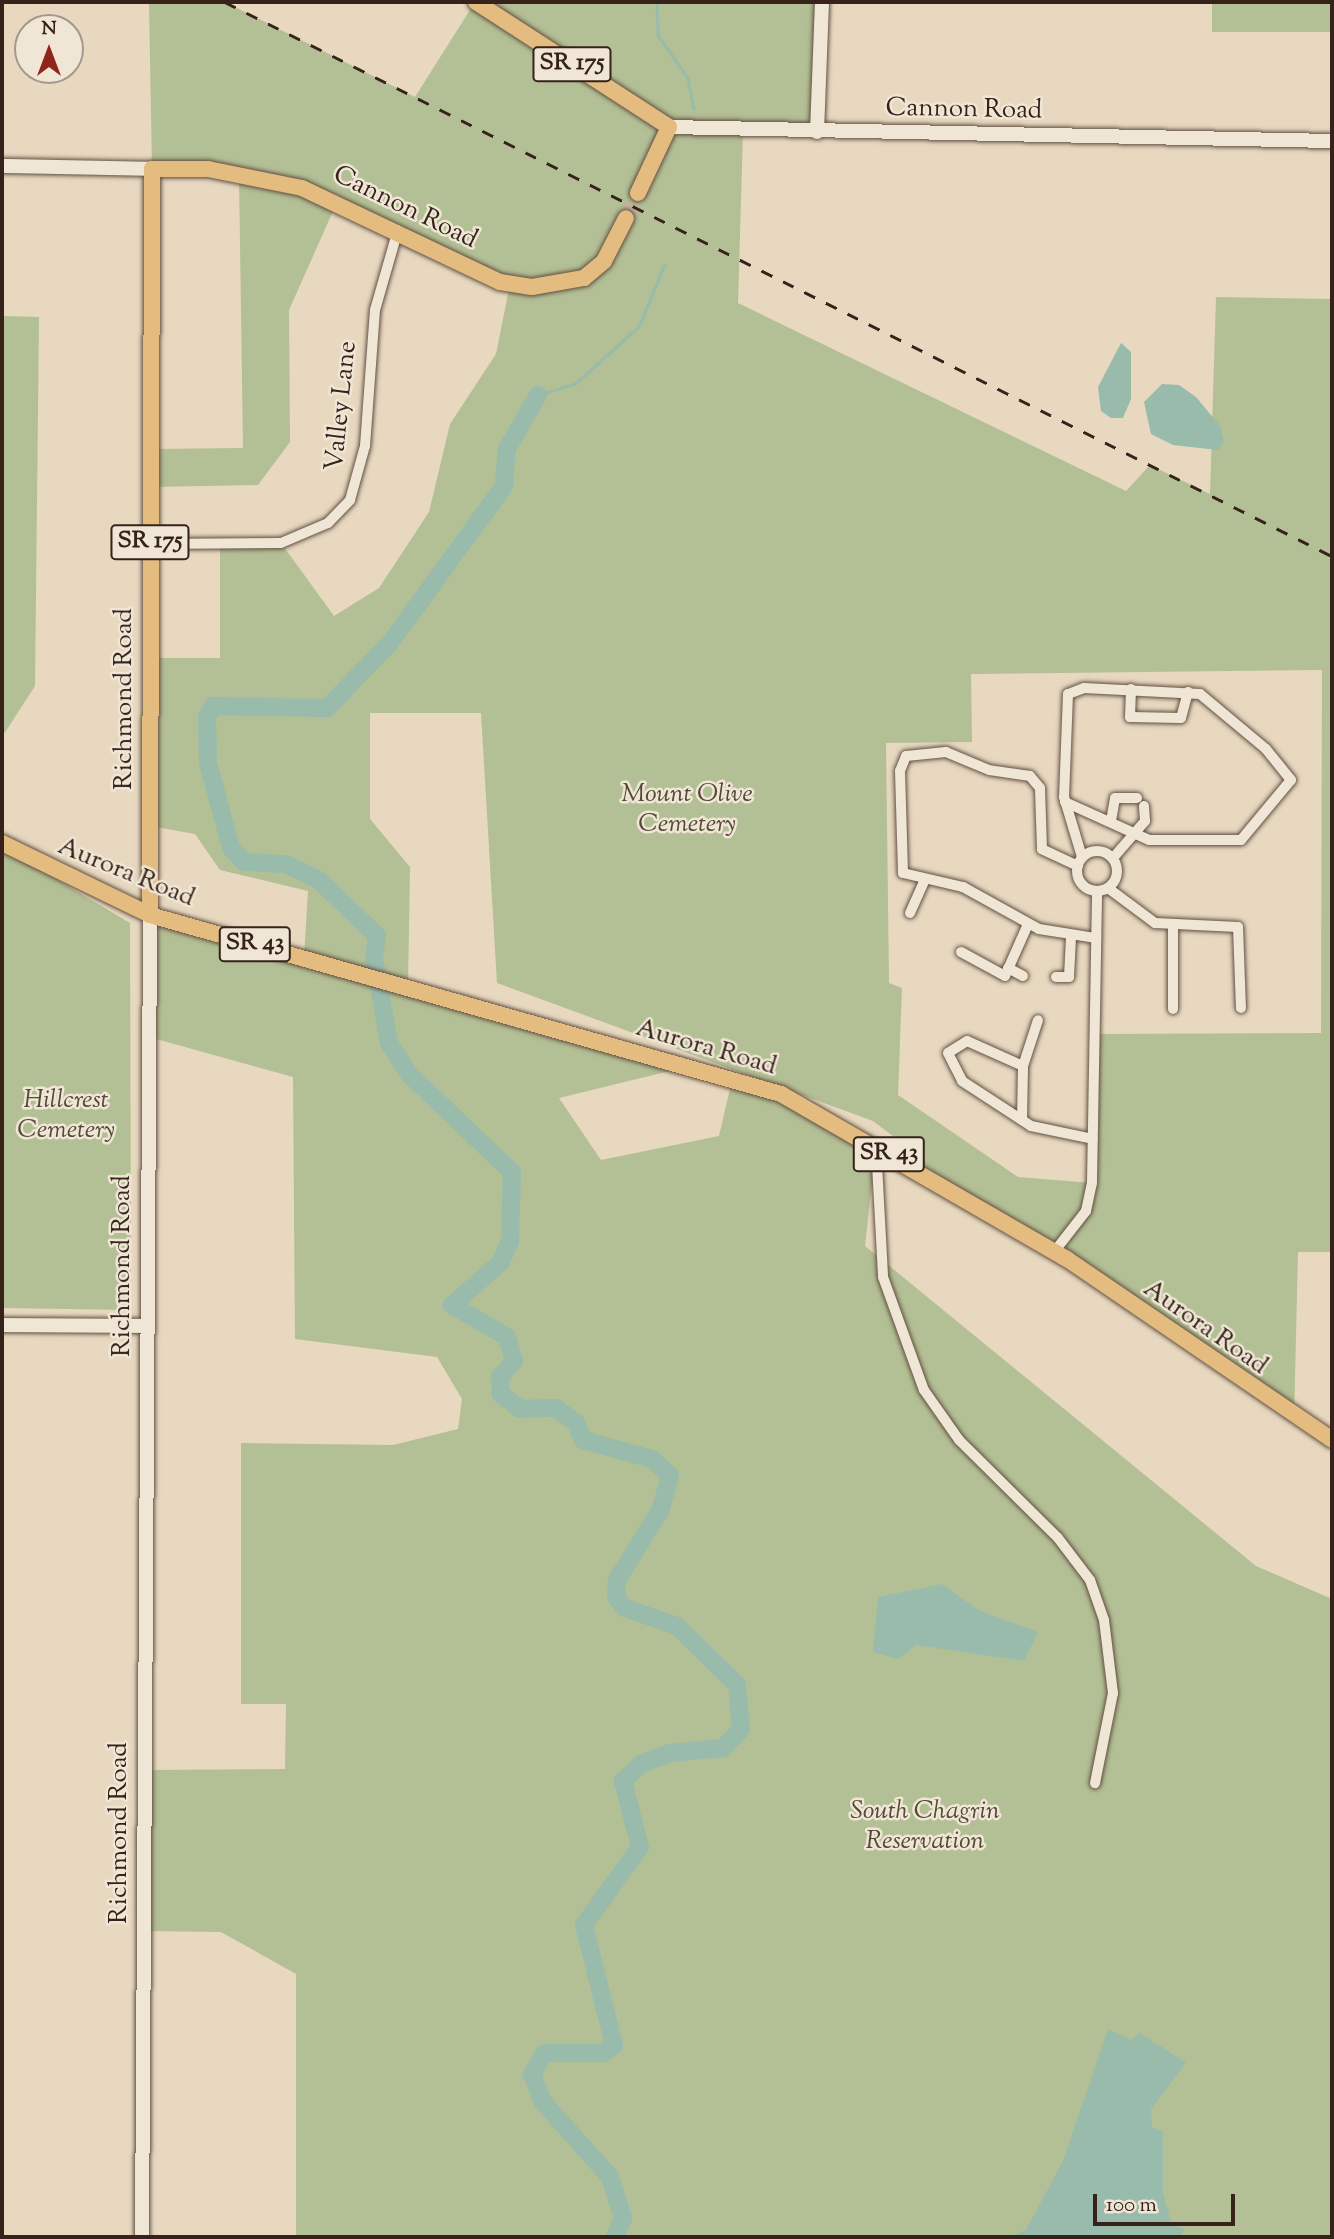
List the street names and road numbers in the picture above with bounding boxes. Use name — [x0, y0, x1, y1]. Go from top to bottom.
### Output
road number: SR 175 — [532, 43, 612, 84]
street label: Cannon Road — [885, 93, 1043, 127]
street label: Cannon Road — [328, 160, 482, 256]
street label: Valley Lane — [320, 339, 364, 473]
road number: SR 175 — [110, 522, 190, 562]
street label: Richmond Road — [109, 608, 141, 790]
street label: Aurora Road — [53, 831, 199, 915]
road number: SR 43 — [218, 924, 292, 964]
street label: Aurora Road — [632, 1013, 780, 1083]
road number: SR 43 — [852, 1134, 926, 1174]
street label: Richmond Road — [107, 1175, 139, 1357]
street label: Aurora Road — [1137, 1274, 1273, 1382]
street label: Richmond Road — [104, 1742, 136, 1924]

